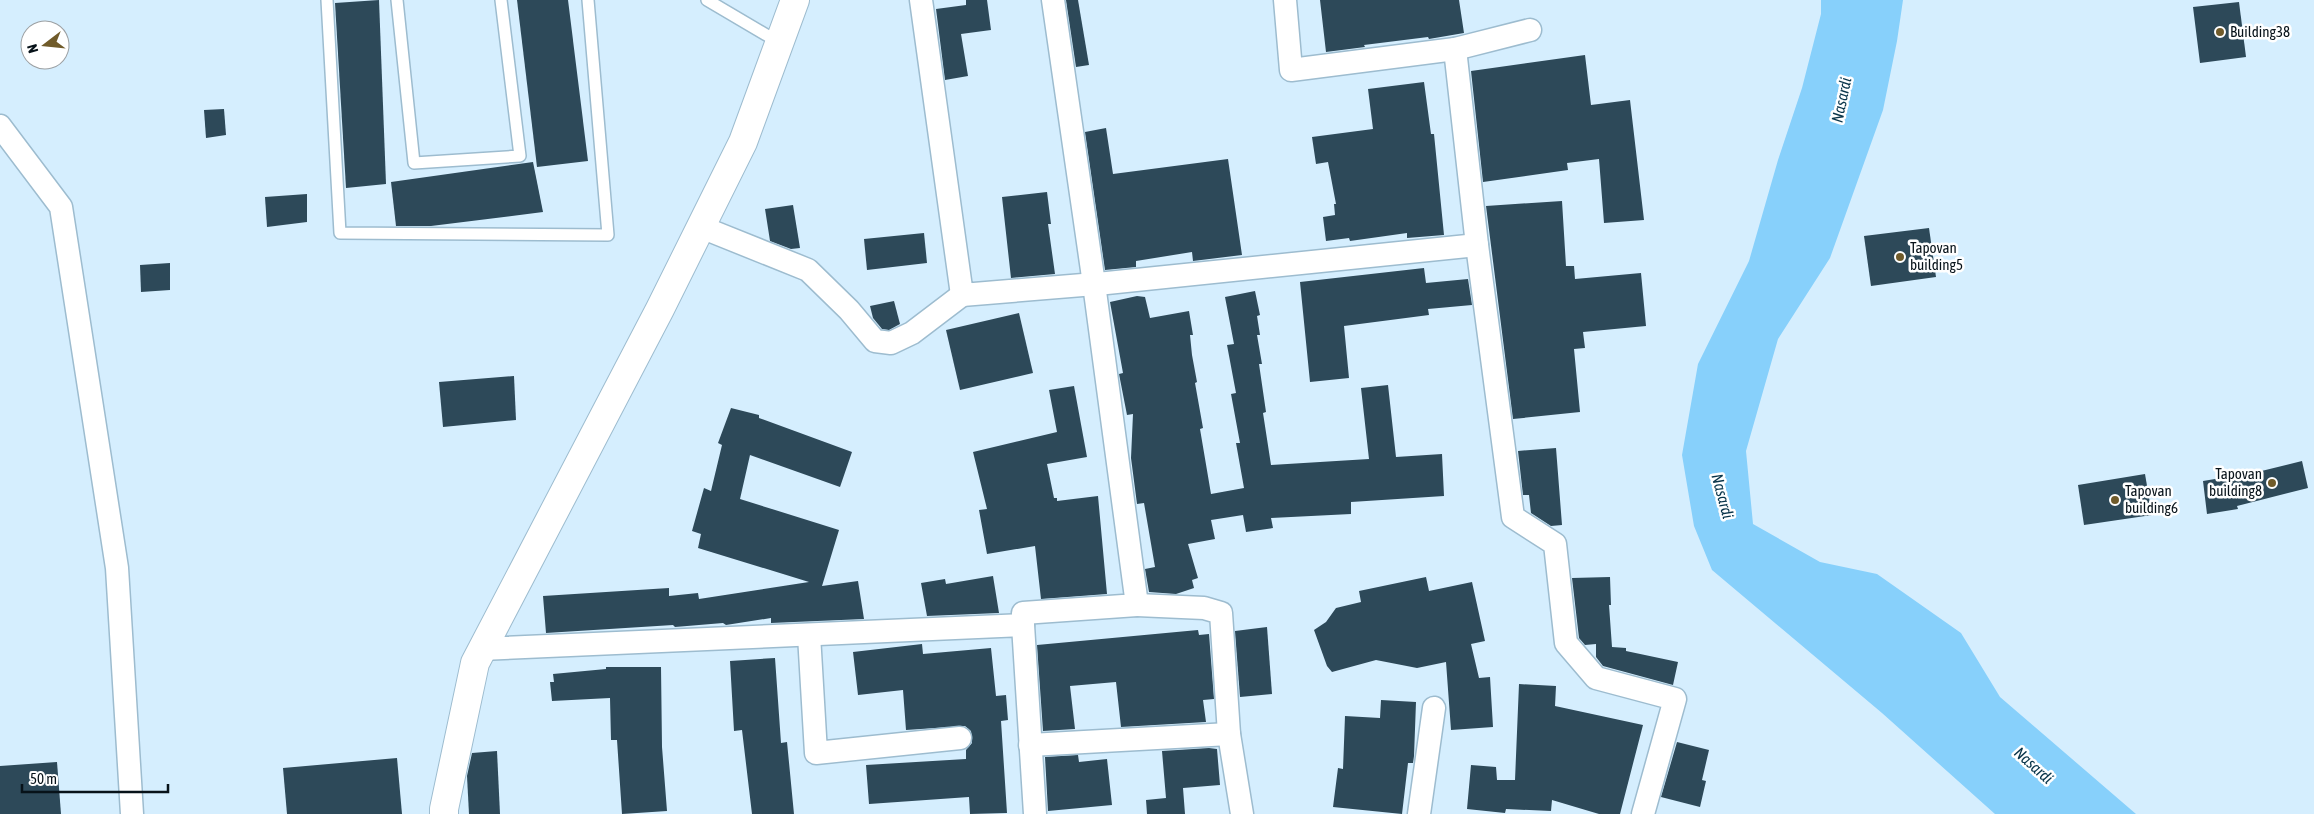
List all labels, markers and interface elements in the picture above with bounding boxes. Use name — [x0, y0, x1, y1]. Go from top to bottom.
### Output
north arrow — [20, 20, 70, 70]
place label: Building38 — [2230, 23, 2290, 40]
marker: Building38 — [2214, 26, 2226, 38]
text: N — [24, 42, 41, 55]
water label: Nasardi — [1827, 76, 1855, 124]
place label: Tapovan building5 — [1910, 239, 1963, 273]
marker: Tapovan building5 — [1894, 251, 1906, 263]
place label: Tapovan building8 — [2209, 465, 2262, 499]
water label: Nasardi — [1708, 472, 1738, 521]
marker: Tapovan building8 — [2266, 477, 2278, 489]
place label: Tapovan building6 — [2125, 482, 2178, 516]
marker: Tapovan building6 — [2109, 494, 2121, 506]
water label: Nasardi — [2011, 743, 2057, 787]
scale bar — [22, 762, 169, 794]
text: 50 m — [30, 770, 57, 787]

